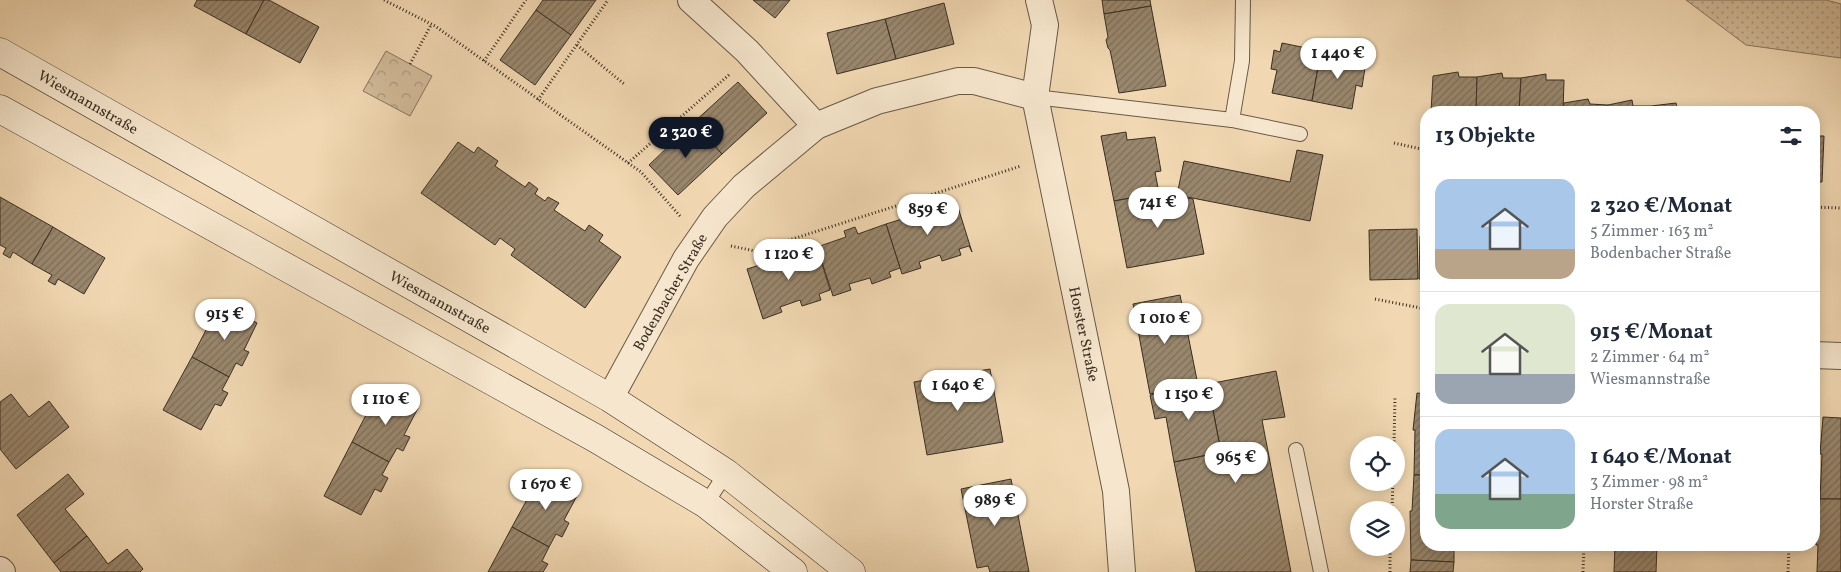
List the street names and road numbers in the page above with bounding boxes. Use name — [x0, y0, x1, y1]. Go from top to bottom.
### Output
street label: Wiesmannstraße — [33, 66, 141, 141]
street label: Bodenbacher Straße — [629, 230, 714, 355]
street label: Wiesmannstraße — [385, 267, 494, 340]
street label: Horster Straße — [1062, 285, 1103, 384]

